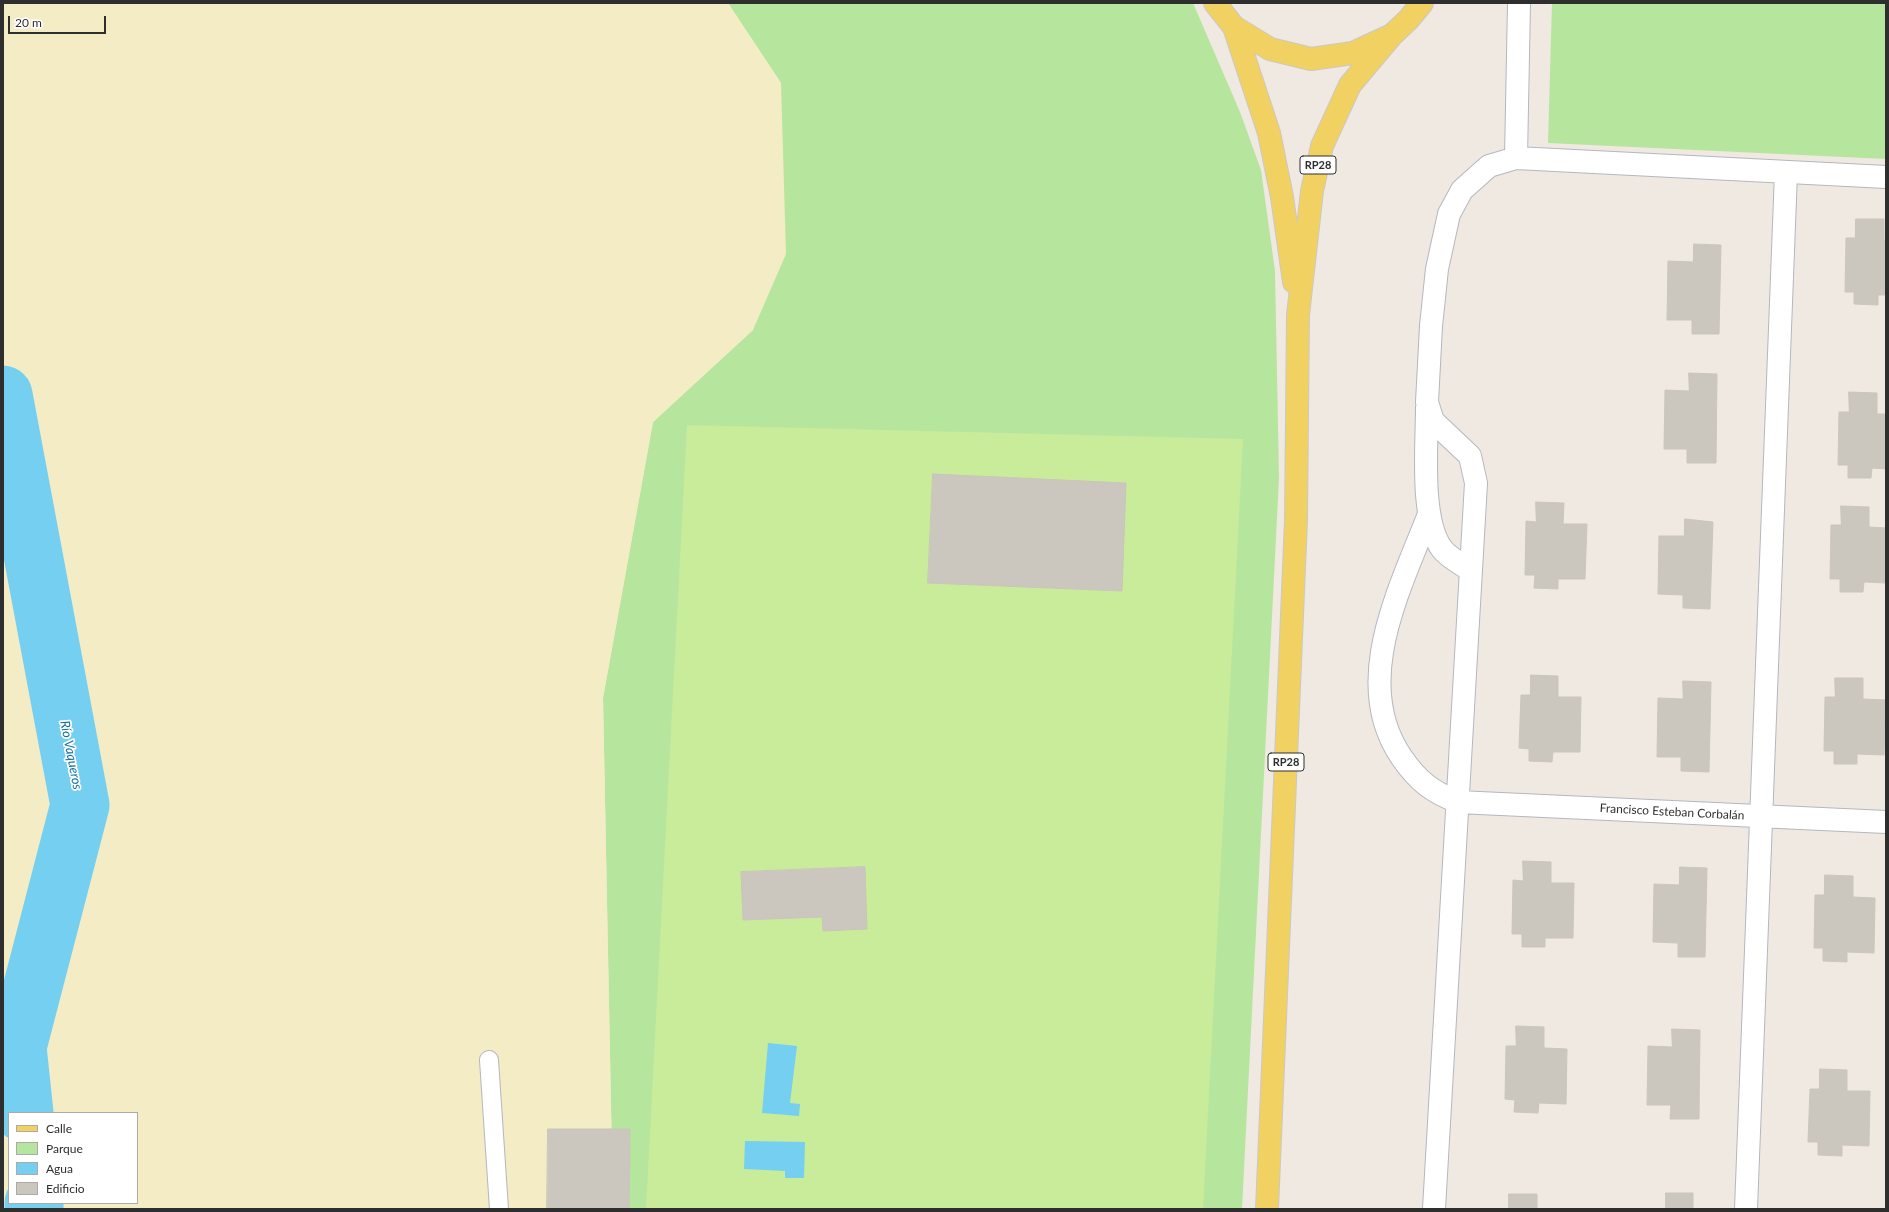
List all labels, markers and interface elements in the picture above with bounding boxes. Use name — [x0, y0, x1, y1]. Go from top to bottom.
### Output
scale bar — [10, 8, 108, 34]
text: 20 m — [15, 15, 42, 30]
road number: RP28 — [1300, 156, 1336, 174]
water label: Río Vaqueros — [57, 719, 85, 791]
road number: RP28 — [1268, 753, 1304, 771]
street label: Francisco Esteban Corbalán — [1599, 801, 1745, 823]
legend — [8, 1112, 138, 1204]
text: Calle — [46, 1121, 72, 1136]
text: Parque — [46, 1141, 83, 1156]
text: Agua — [46, 1161, 73, 1176]
text: Edificio — [46, 1181, 85, 1196]

